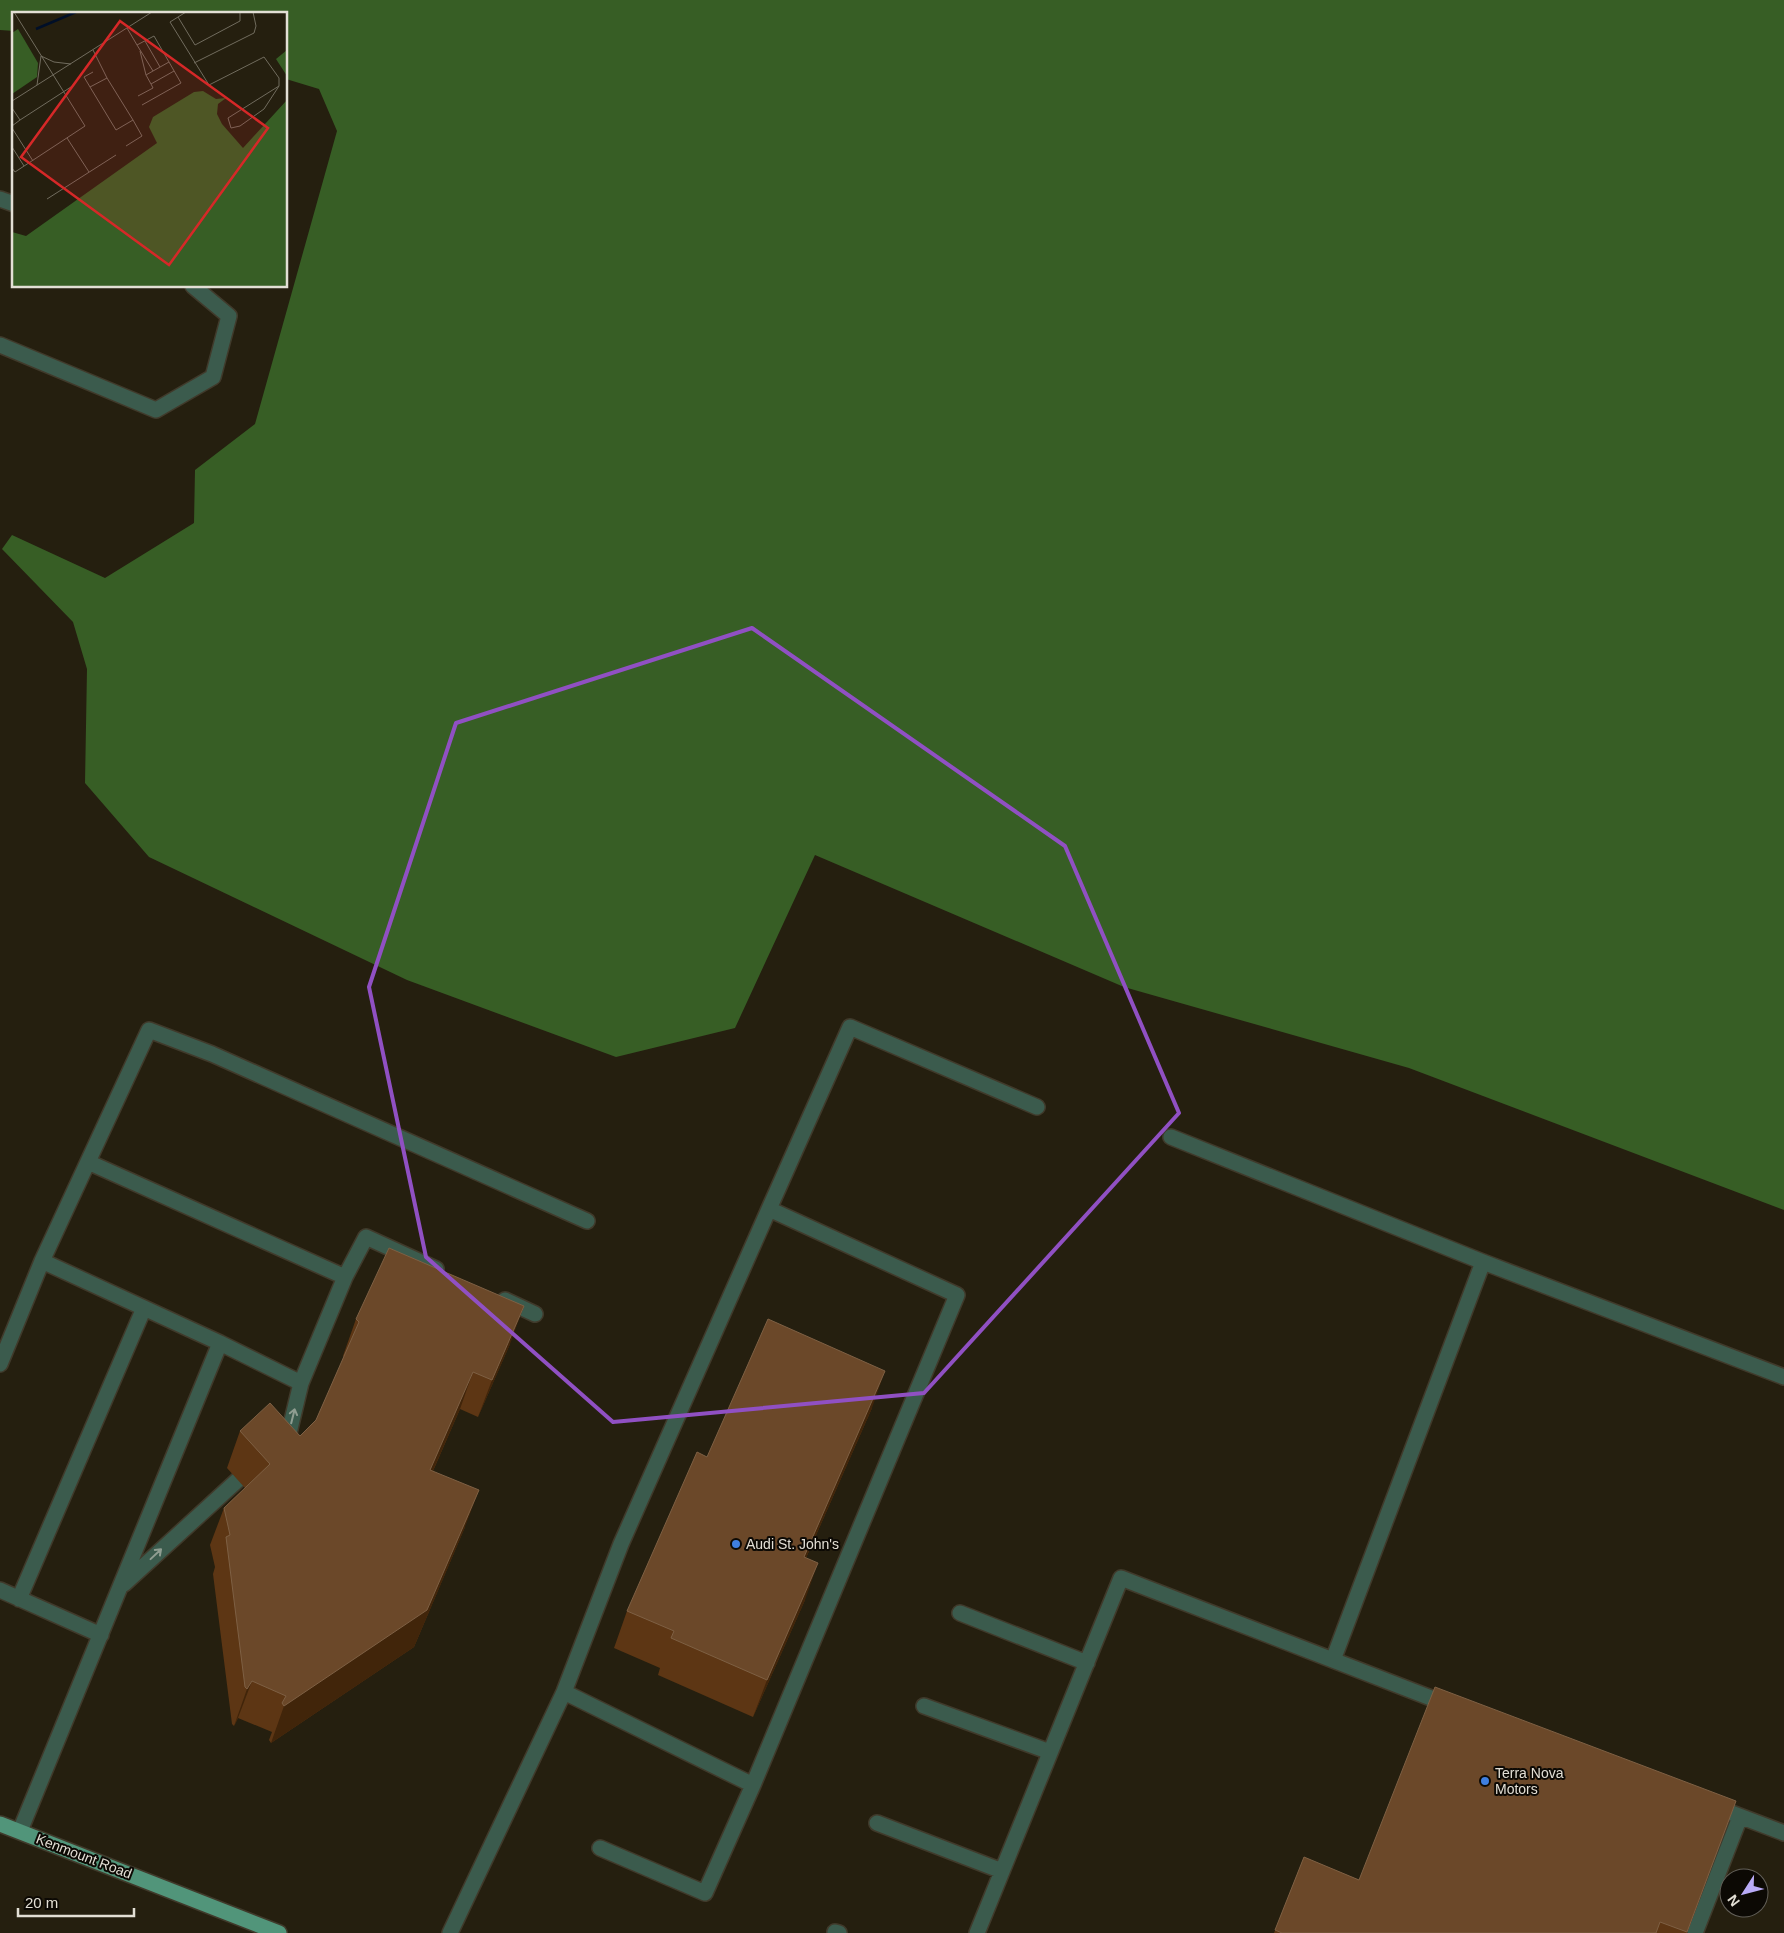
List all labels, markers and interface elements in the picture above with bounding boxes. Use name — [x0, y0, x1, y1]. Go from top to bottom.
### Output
inset map — [12, 12, 288, 288]
one-way arrow — [289, 1408, 299, 1424]
place label: Audi St. John's — [746, 1536, 839, 1552]
marker: Audi St. John's — [730, 1538, 742, 1550]
one-way arrow — [150, 1548, 163, 1560]
place label: Terra Nova Motors — [1495, 1765, 1564, 1797]
marker: Terra Nova Motors — [1479, 1775, 1491, 1787]
street label: Kenmount Road — [34, 1830, 134, 1882]
north arrow — [1719, 1868, 1769, 1918]
scale bar — [18, 1886, 134, 1918]
text: N — [1724, 1892, 1743, 1909]
text: 20 m — [25, 1894, 58, 1911]

